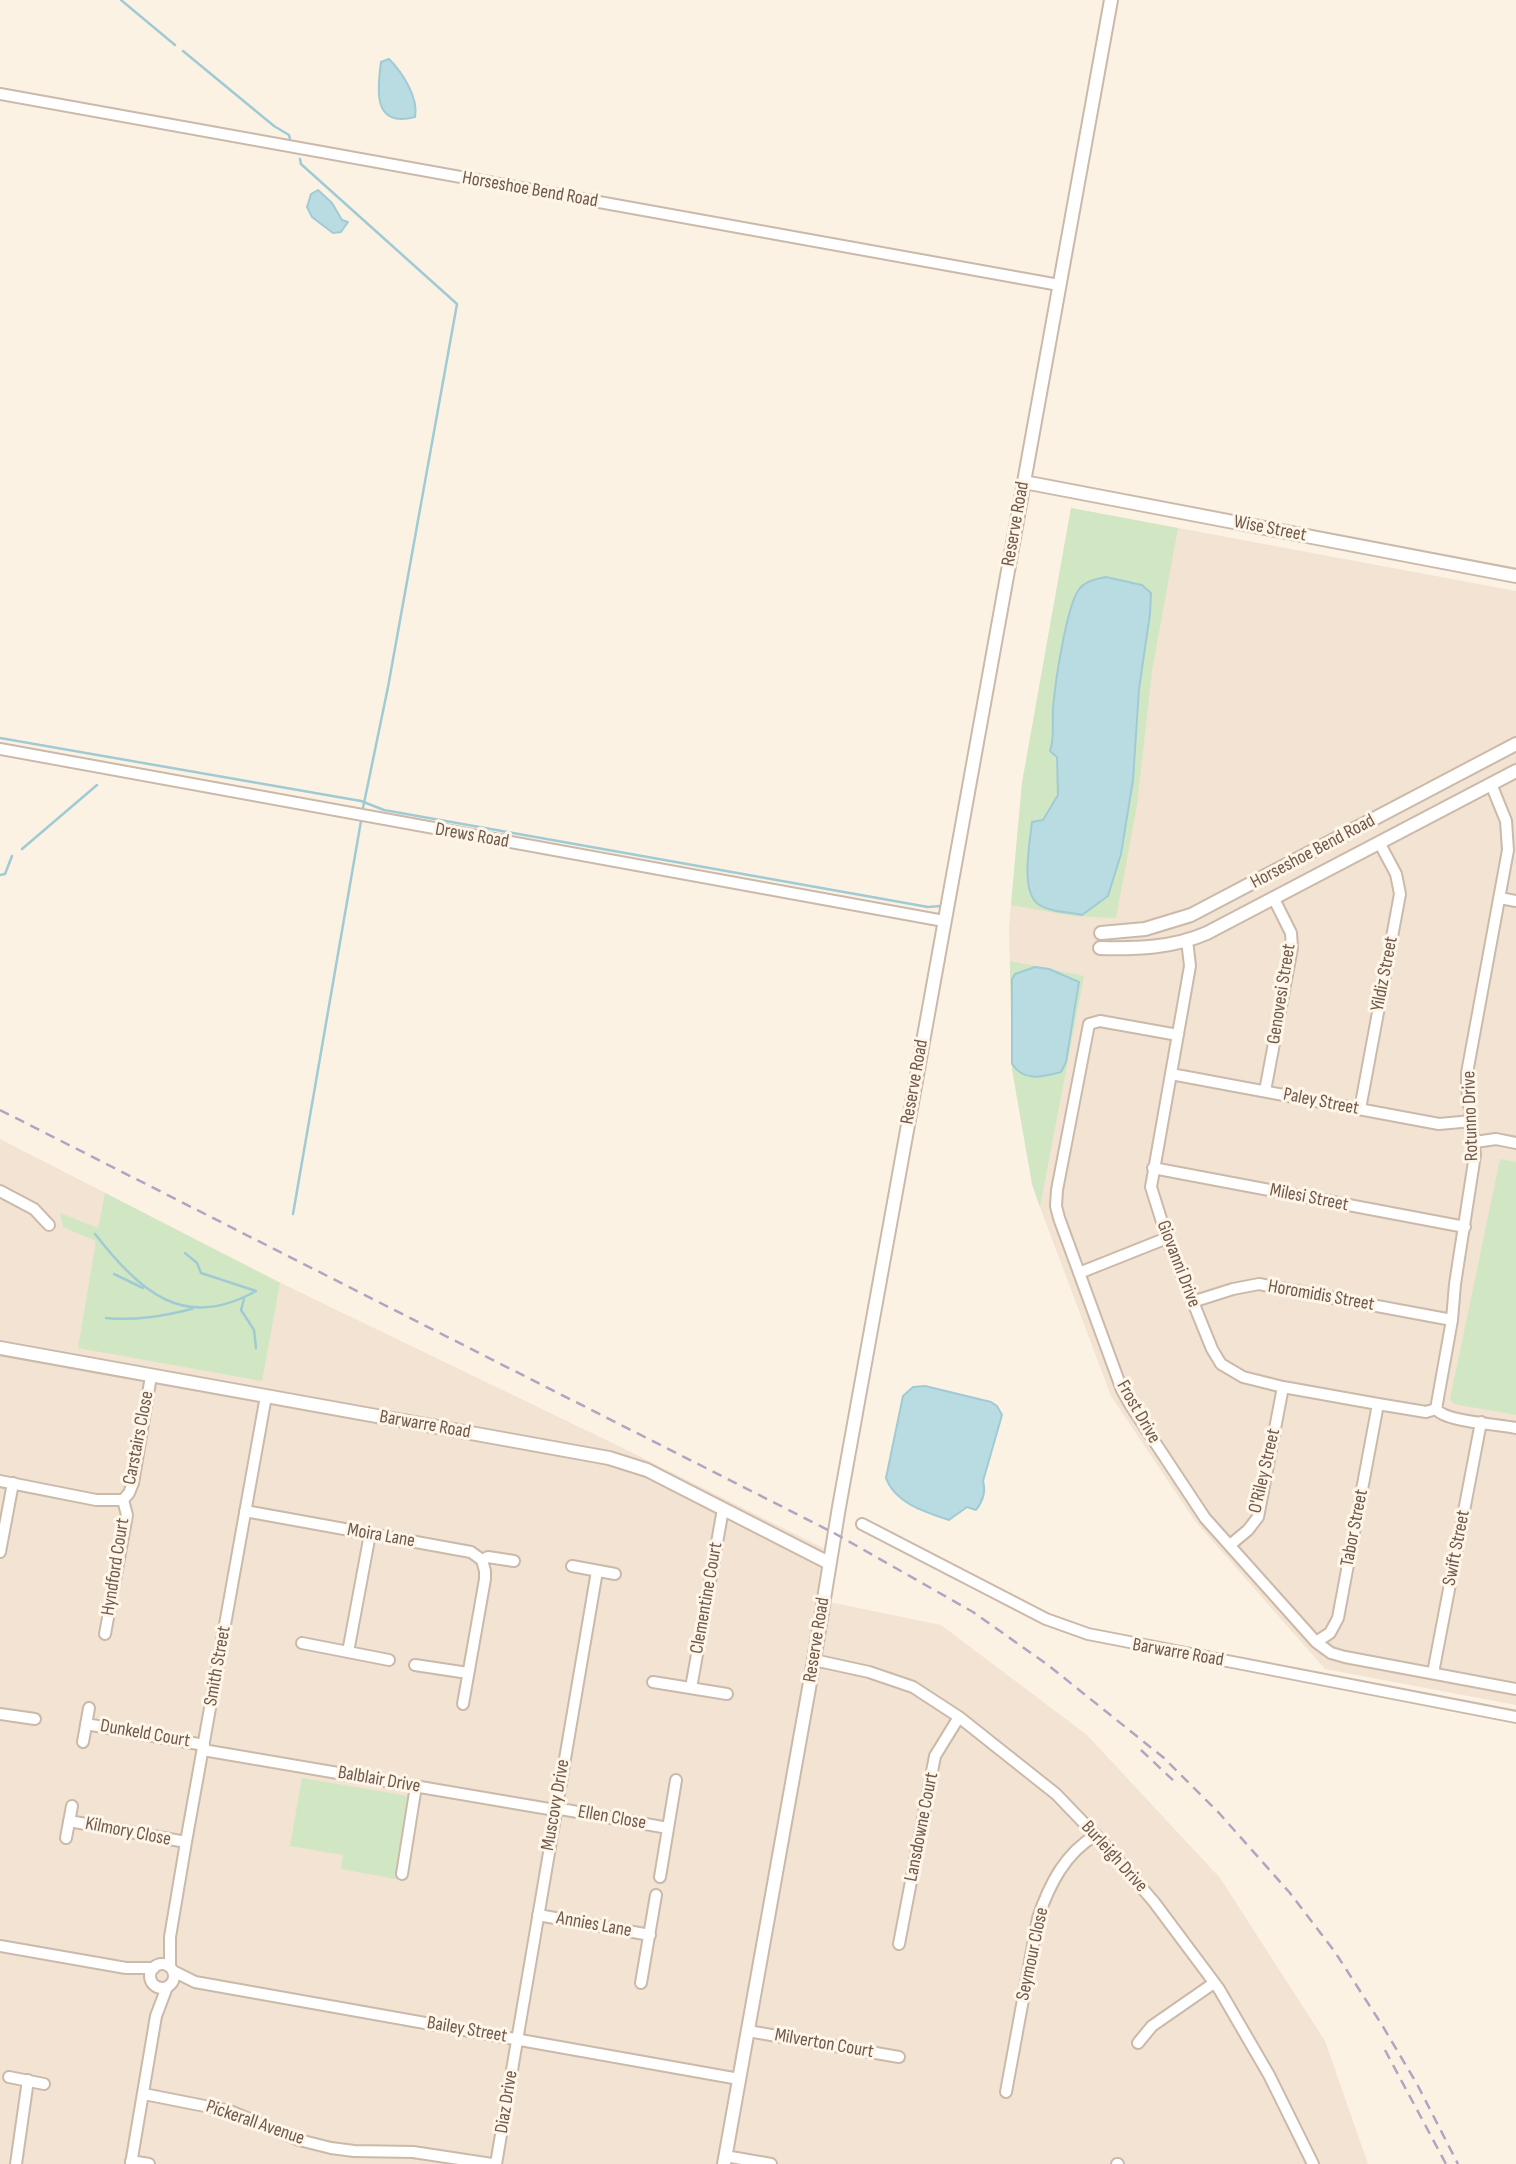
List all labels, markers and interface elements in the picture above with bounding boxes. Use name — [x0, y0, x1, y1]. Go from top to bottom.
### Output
street label: Horseshoe Bend Road — [460, 167, 600, 213]
street label: Reserve Road — [997, 480, 1035, 568]
street label: Wise Street — [1232, 511, 1308, 547]
street label: Horseshoe Bend Road — [1247, 810, 1379, 894]
street label: Drews Road — [433, 818, 511, 854]
street label: Yildiz Street — [1367, 935, 1403, 1013]
street label: Genovesi Street — [1263, 942, 1301, 1046]
street label: Reserve Road — [896, 1038, 934, 1126]
street label: Rotunno Drive — [1458, 1070, 1484, 1162]
street label: Paley Street — [1281, 1084, 1361, 1120]
street label: Milesi Street — [1268, 1179, 1350, 1217]
street label: Giovanni Drive — [1151, 1217, 1205, 1311]
street label: Horomidis Street — [1266, 1275, 1376, 1317]
street label: Frost Drive — [1111, 1376, 1165, 1448]
street label: Carstairs Close — [119, 1389, 159, 1487]
street label: Barwarre Road — [378, 1406, 472, 1444]
street label: O'Riley Street — [1244, 1426, 1286, 1516]
street label: Tabor Street — [1336, 1487, 1374, 1569]
street label: Swift Street — [1438, 1508, 1476, 1588]
street label: Hyndford Court — [97, 1517, 135, 1617]
street label: Moira Lane — [345, 1519, 417, 1553]
street label: Clementine Court — [686, 1540, 728, 1656]
street label: Reserve Road — [799, 1596, 835, 1684]
street label: Smith Street — [200, 1624, 236, 1708]
street label: Barwarre Road — [1131, 1634, 1225, 1672]
street label: Dunkeld Court — [98, 1715, 192, 1753]
street label: Muscovy Drive — [537, 1758, 575, 1852]
street label: Balblair Drive — [336, 1762, 422, 1798]
street label: Lansdowne Court — [900, 1770, 944, 1884]
street label: Ellen Close — [576, 1801, 648, 1835]
street label: Kilmory Close — [83, 1813, 173, 1851]
street label: Burleigh Drive — [1076, 1817, 1152, 1897]
street label: Seymour Close — [1012, 1905, 1054, 2003]
street label: Annies Lane — [555, 1907, 633, 1943]
street label: Bailey Street — [425, 2012, 509, 2048]
street label: Milverton Court — [773, 2024, 875, 2064]
street label: Diaz Drive — [491, 2069, 523, 2135]
street label: Pickerall Avenue — [203, 2095, 307, 2151]

